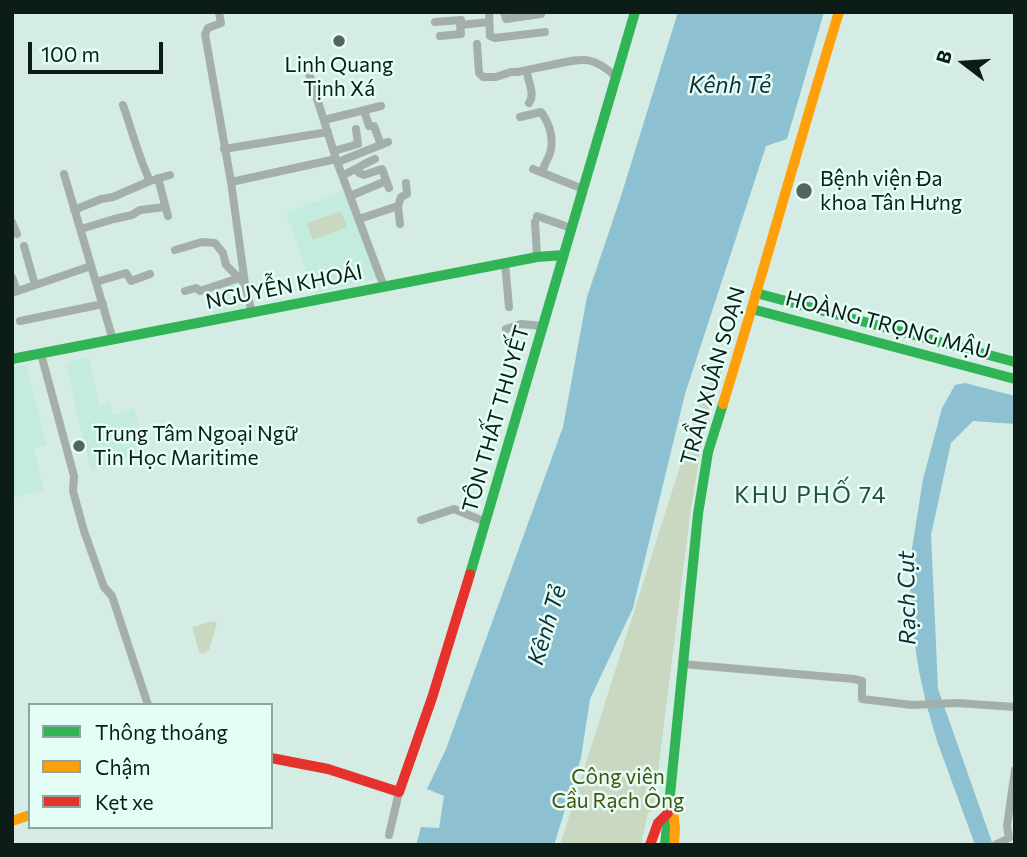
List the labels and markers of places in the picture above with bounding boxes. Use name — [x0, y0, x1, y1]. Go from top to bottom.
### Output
marker: Linh Quang Tịnh Xá — [331, 33, 347, 49]
place label: Linh Quang Tịnh Xá — [285, 52, 393, 102]
place label: Bệnh viện Đa khoa Tân Hưng — [820, 166, 962, 216]
marker: Bệnh viện Đa khoa Tân Hưng — [794, 181, 814, 201]
place label: Trung Tâm Ngoại Ngữ Tin Học Maritime — [93, 421, 298, 471]
marker: Trung Tâm Ngoại Ngữ Tin Học Maritime — [71, 438, 87, 454]

